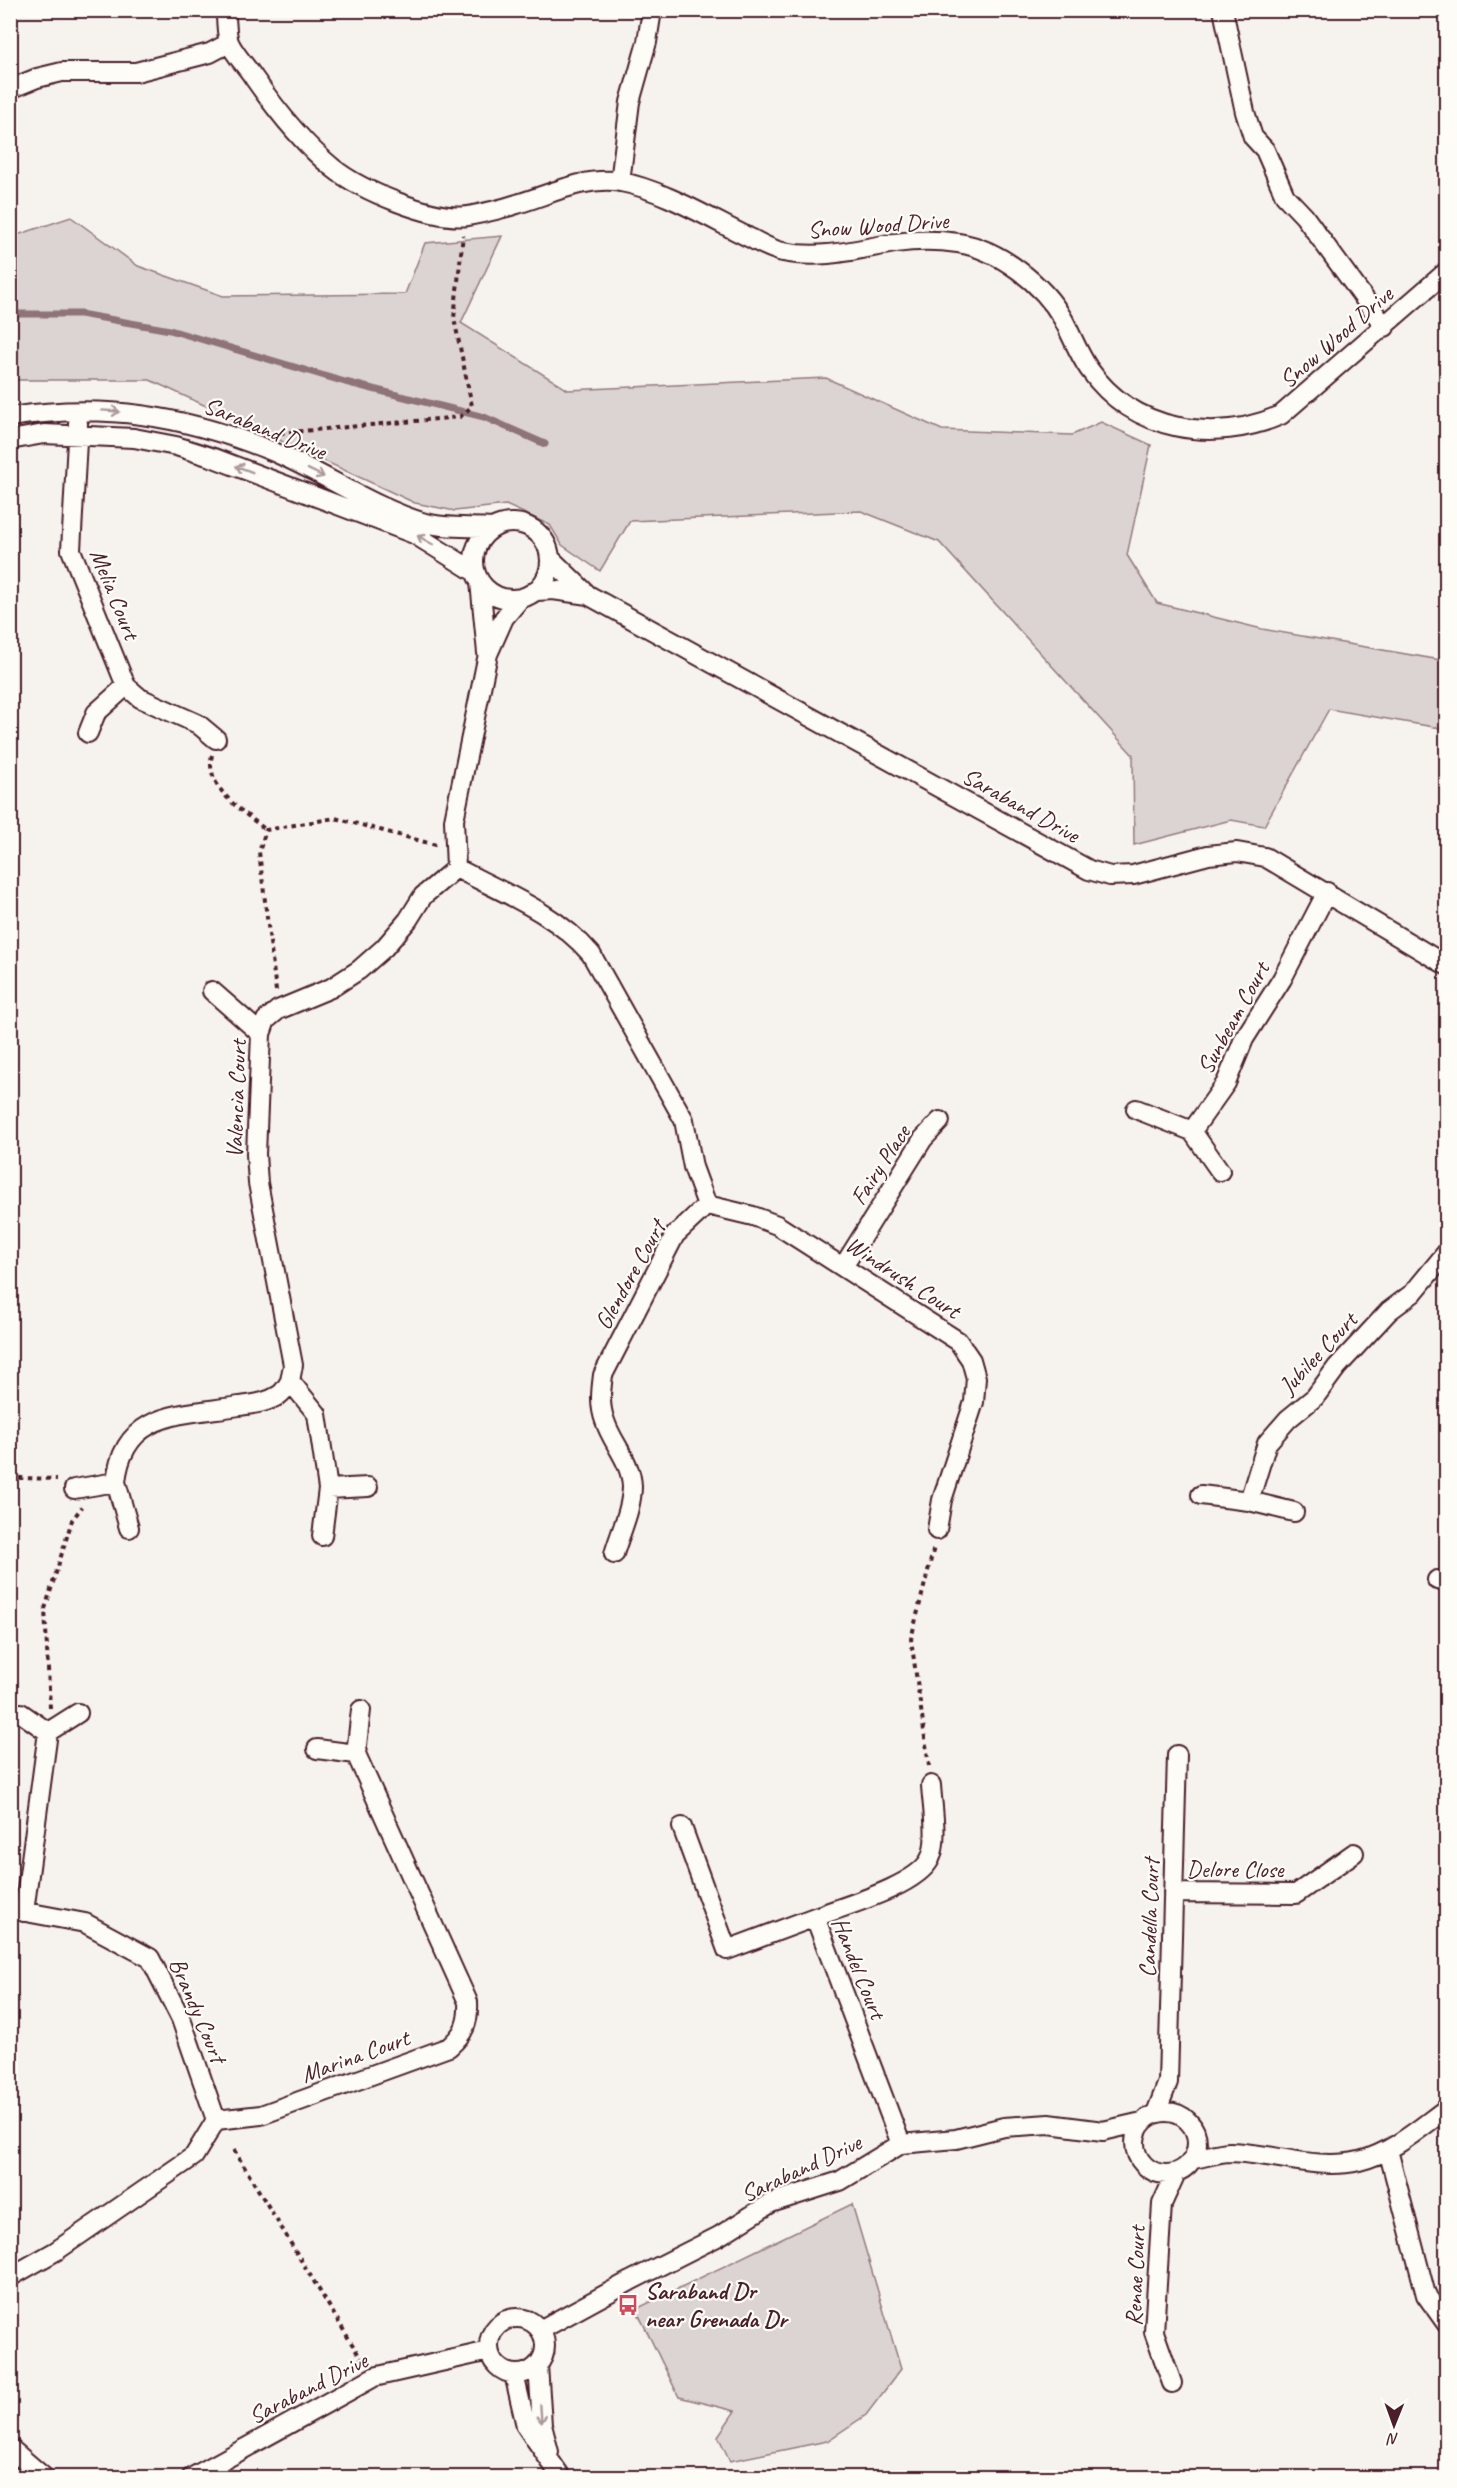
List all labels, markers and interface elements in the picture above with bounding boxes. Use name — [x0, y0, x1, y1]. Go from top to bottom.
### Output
street label: Snow Wood Drive — [807, 205, 952, 245]
street label: Snow Wood Drive — [1273, 278, 1401, 395]
street label: Saraband Drive — [199, 390, 333, 467]
one-way arrow — [100, 406, 120, 417]
one-way arrow — [235, 463, 254, 474]
one-way arrow — [306, 468, 324, 480]
one-way arrow — [417, 534, 434, 546]
street label: Melia Court — [83, 544, 147, 646]
street label: Saraband Drive — [957, 761, 1087, 851]
street label: Sunbeam Court — [1190, 955, 1277, 1079]
street label: Valencia Court — [219, 1037, 253, 1159]
street label: Fairy Place — [843, 1118, 918, 1211]
street label: Glendore Court — [588, 1213, 674, 1335]
street label: Windrush Court — [840, 1229, 968, 1326]
street label: Jubilee Court — [1272, 1304, 1365, 1401]
street label: Delore Close — [1187, 1854, 1286, 1884]
street label: Candella Court — [1132, 1855, 1166, 1978]
street label: Handel Court — [825, 1913, 894, 2025]
street label: Brandy Court — [163, 1953, 235, 2070]
street label: Marina Court — [297, 2022, 415, 2089]
street label: Saraband Drive — [736, 2126, 868, 2209]
street label: Renae Court — [1118, 2223, 1152, 2326]
place label: Saraband Dr near Grenada Dr — [645, 2276, 789, 2334]
bus stop icon: Saraband Dr near Grenada Dr — [616, 2293, 640, 2317]
street label: Saraband Drive — [244, 2344, 374, 2431]
north arrow — [1364, 2395, 1424, 2455]
one-way arrow — [536, 2403, 547, 2423]
text: N — [1386, 2429, 1399, 2449]

